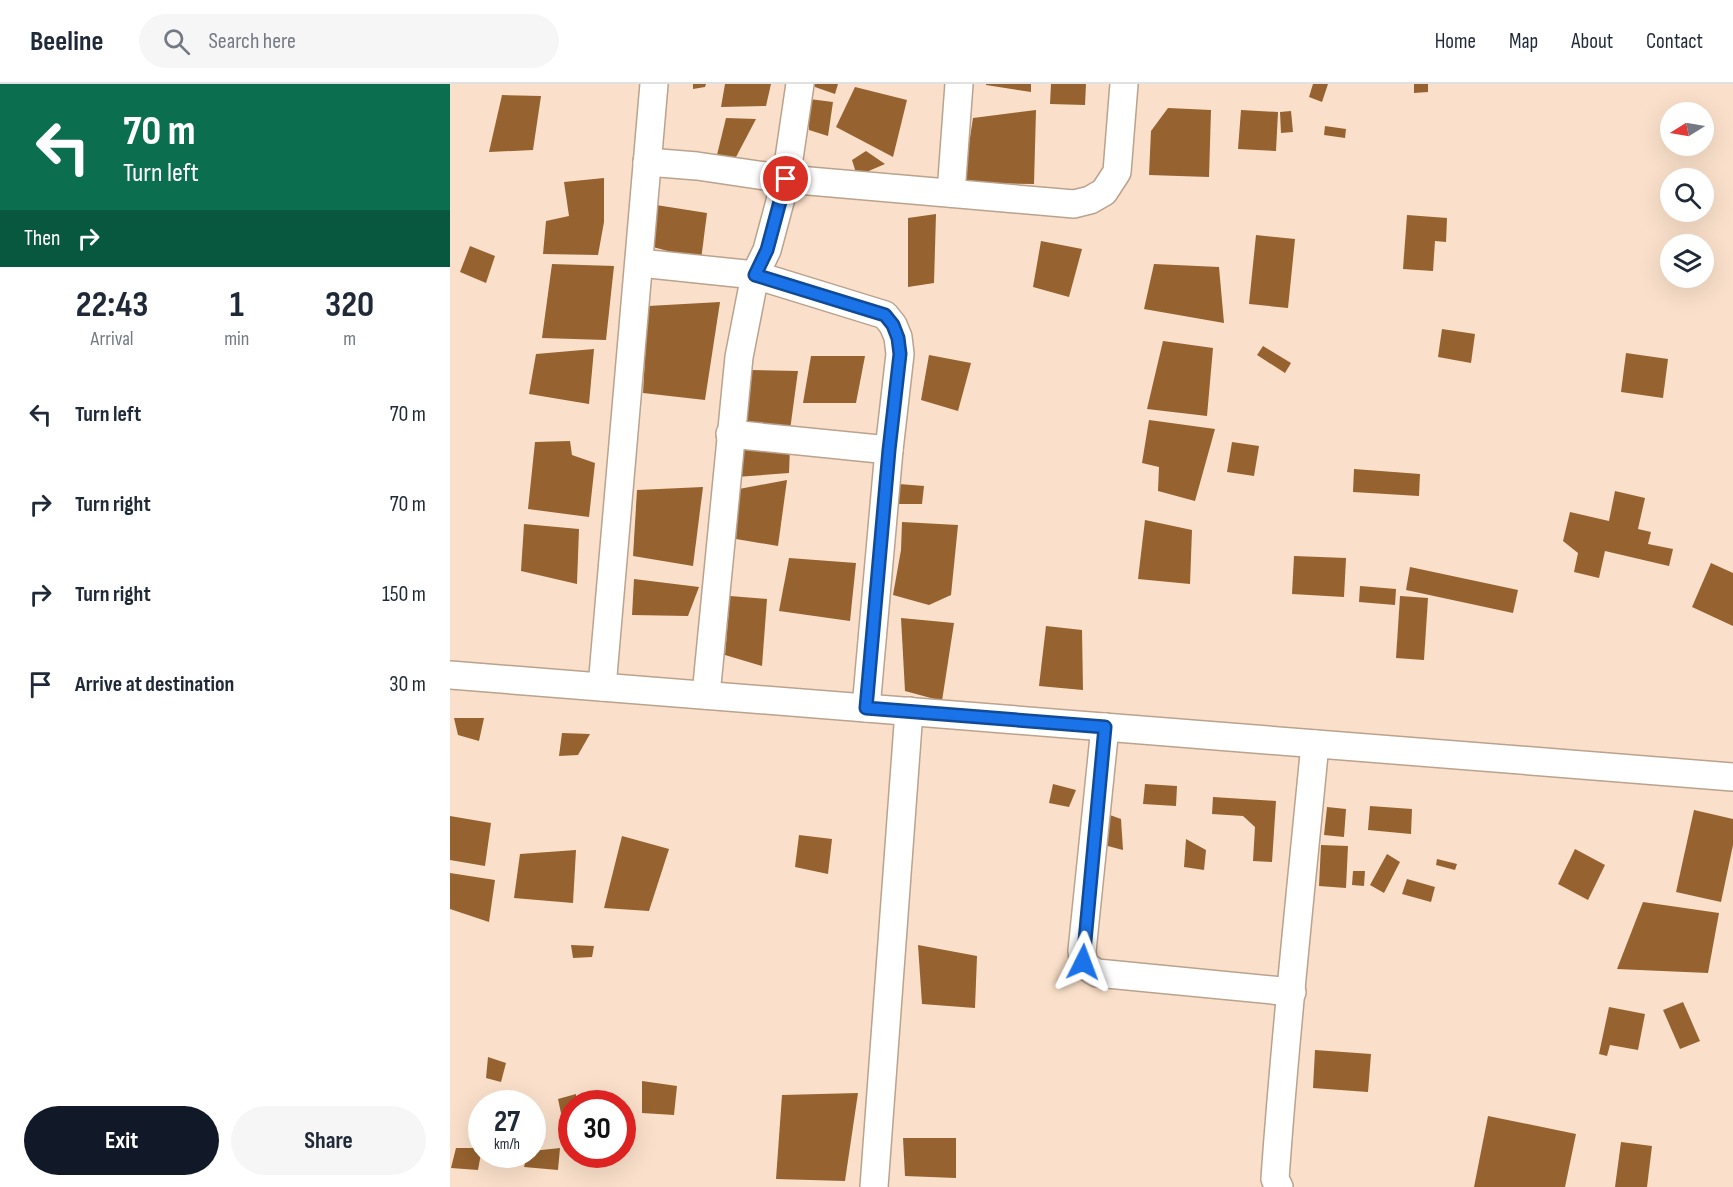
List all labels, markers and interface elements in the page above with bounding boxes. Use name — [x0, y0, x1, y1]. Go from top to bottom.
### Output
search box — [139, 14, 559, 68]
text: Beeline — [30, 25, 103, 58]
icon: search — [160, 25, 193, 58]
text: Search here — [208, 28, 296, 55]
text: Home — [1435, 29, 1476, 54]
text: Map — [1509, 29, 1538, 54]
text: About — [1571, 29, 1613, 54]
text: Contact — [1646, 29, 1703, 54]
north arrow — [1660, 102, 1714, 156]
map controls — [1660, 102, 1714, 288]
text: 70 m — [123, 106, 196, 157]
icon: left — [24, 108, 102, 186]
pin — [760, 153, 811, 204]
text: Turn left — [123, 157, 199, 189]
icon: arrive — [769, 162, 802, 195]
button: search — [1660, 168, 1714, 222]
icon: right — [72, 222, 105, 255]
text: Then — [24, 225, 60, 252]
button: layers — [1660, 234, 1714, 288]
text: 22:43 — [76, 284, 148, 327]
text: 1 — [230, 284, 244, 327]
text: 320 — [325, 284, 374, 327]
text: Arrival — [91, 327, 134, 351]
text: min — [224, 327, 249, 351]
text: m — [343, 327, 356, 351]
icon: left — [24, 398, 57, 431]
text: Turn left — [75, 401, 141, 428]
text: 70 m — [390, 401, 426, 428]
icon: right — [24, 488, 57, 521]
text: Turn right — [75, 491, 151, 518]
text: 70 m — [390, 491, 426, 518]
icon: right — [24, 578, 57, 611]
text: Turn right — [75, 581, 151, 608]
text: 150 m — [382, 581, 426, 608]
icon: arrive — [24, 668, 57, 701]
text: Arrive at destination — [75, 671, 234, 698]
text: 30 m — [389, 671, 426, 698]
position arrow — [1051, 930, 1115, 994]
speed limit sign: 30 — [558, 1090, 636, 1168]
text: 27 — [494, 1104, 520, 1140]
button: Exit — [24, 1106, 219, 1175]
button: Share — [231, 1106, 426, 1175]
text: km/h — [494, 1135, 520, 1154]

